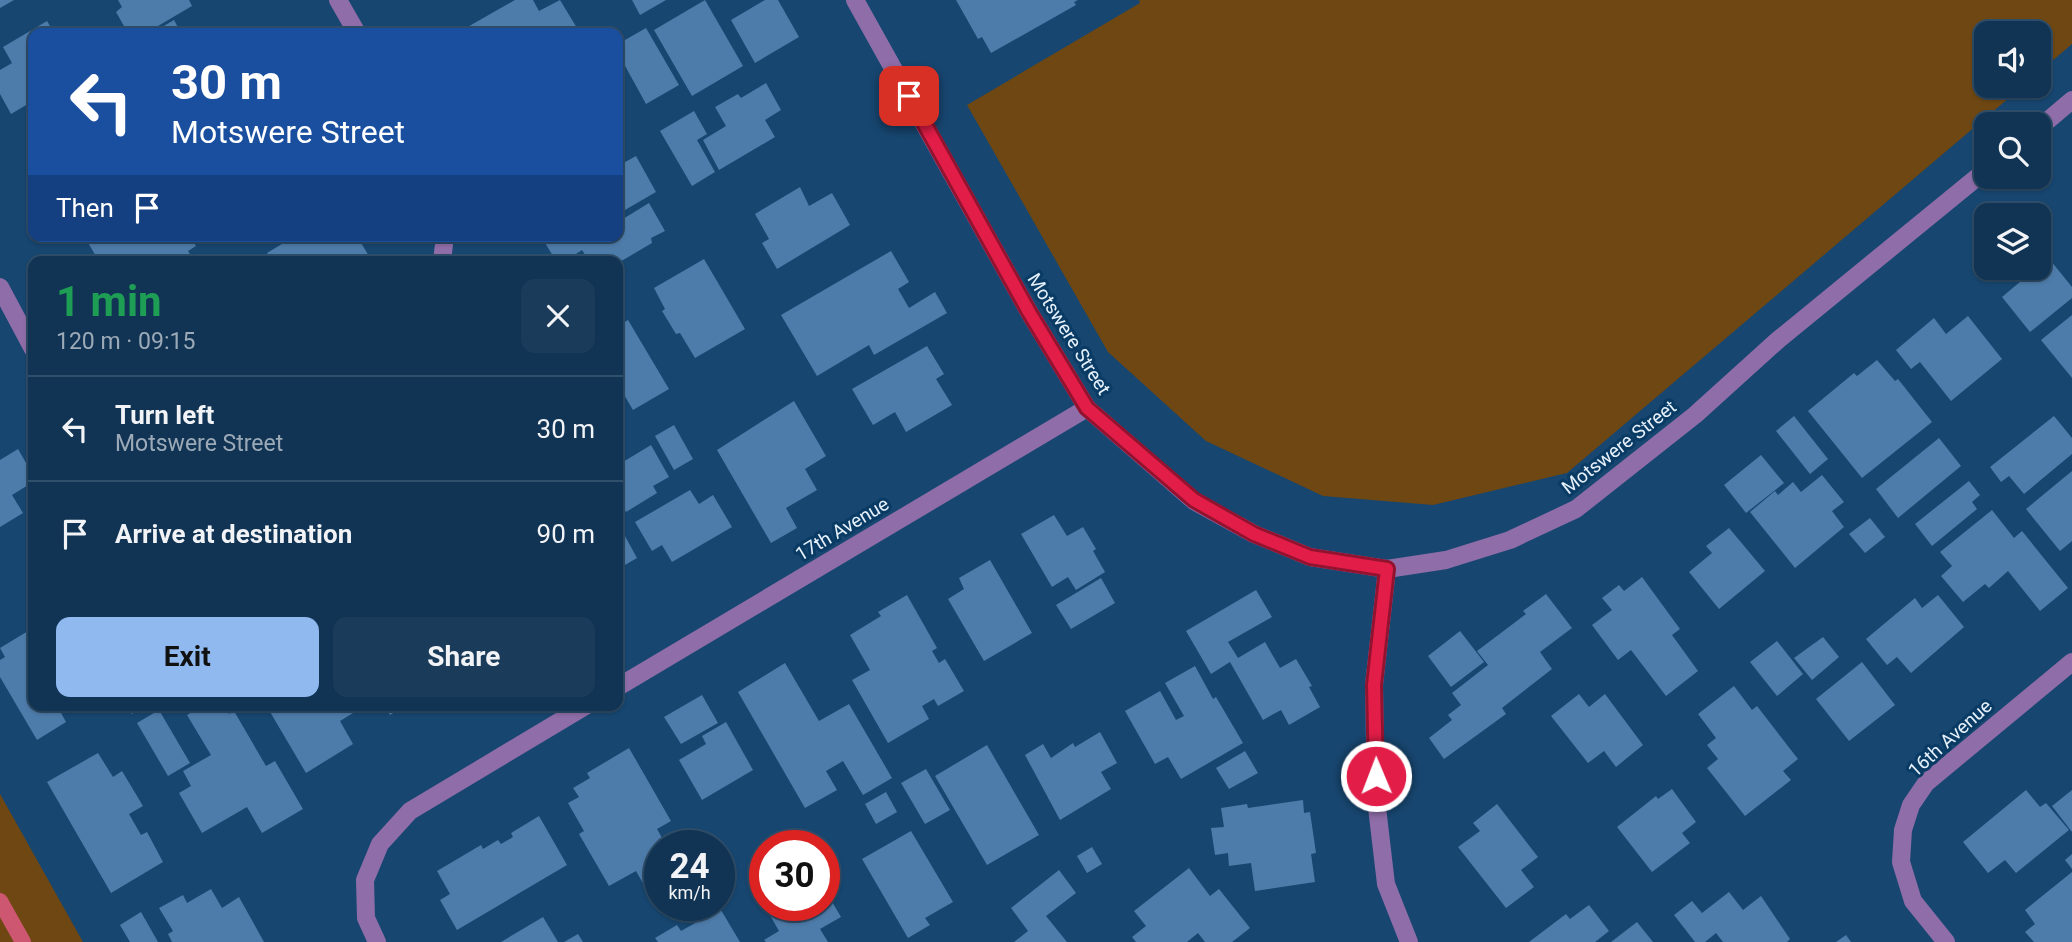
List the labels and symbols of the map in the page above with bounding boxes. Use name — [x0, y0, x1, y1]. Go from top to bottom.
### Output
pin — [879, 66, 939, 126]
street label: Motswere Street — [1022, 269, 1116, 399]
street label: Motswere Street — [1557, 395, 1681, 499]
street label: 17th Avenue — [791, 492, 893, 566]
street label: 16th Avenue — [1903, 694, 1997, 782]
position arrow — [1339, 739, 1413, 813]
speed limit sign: 30 — [749, 830, 840, 921]

